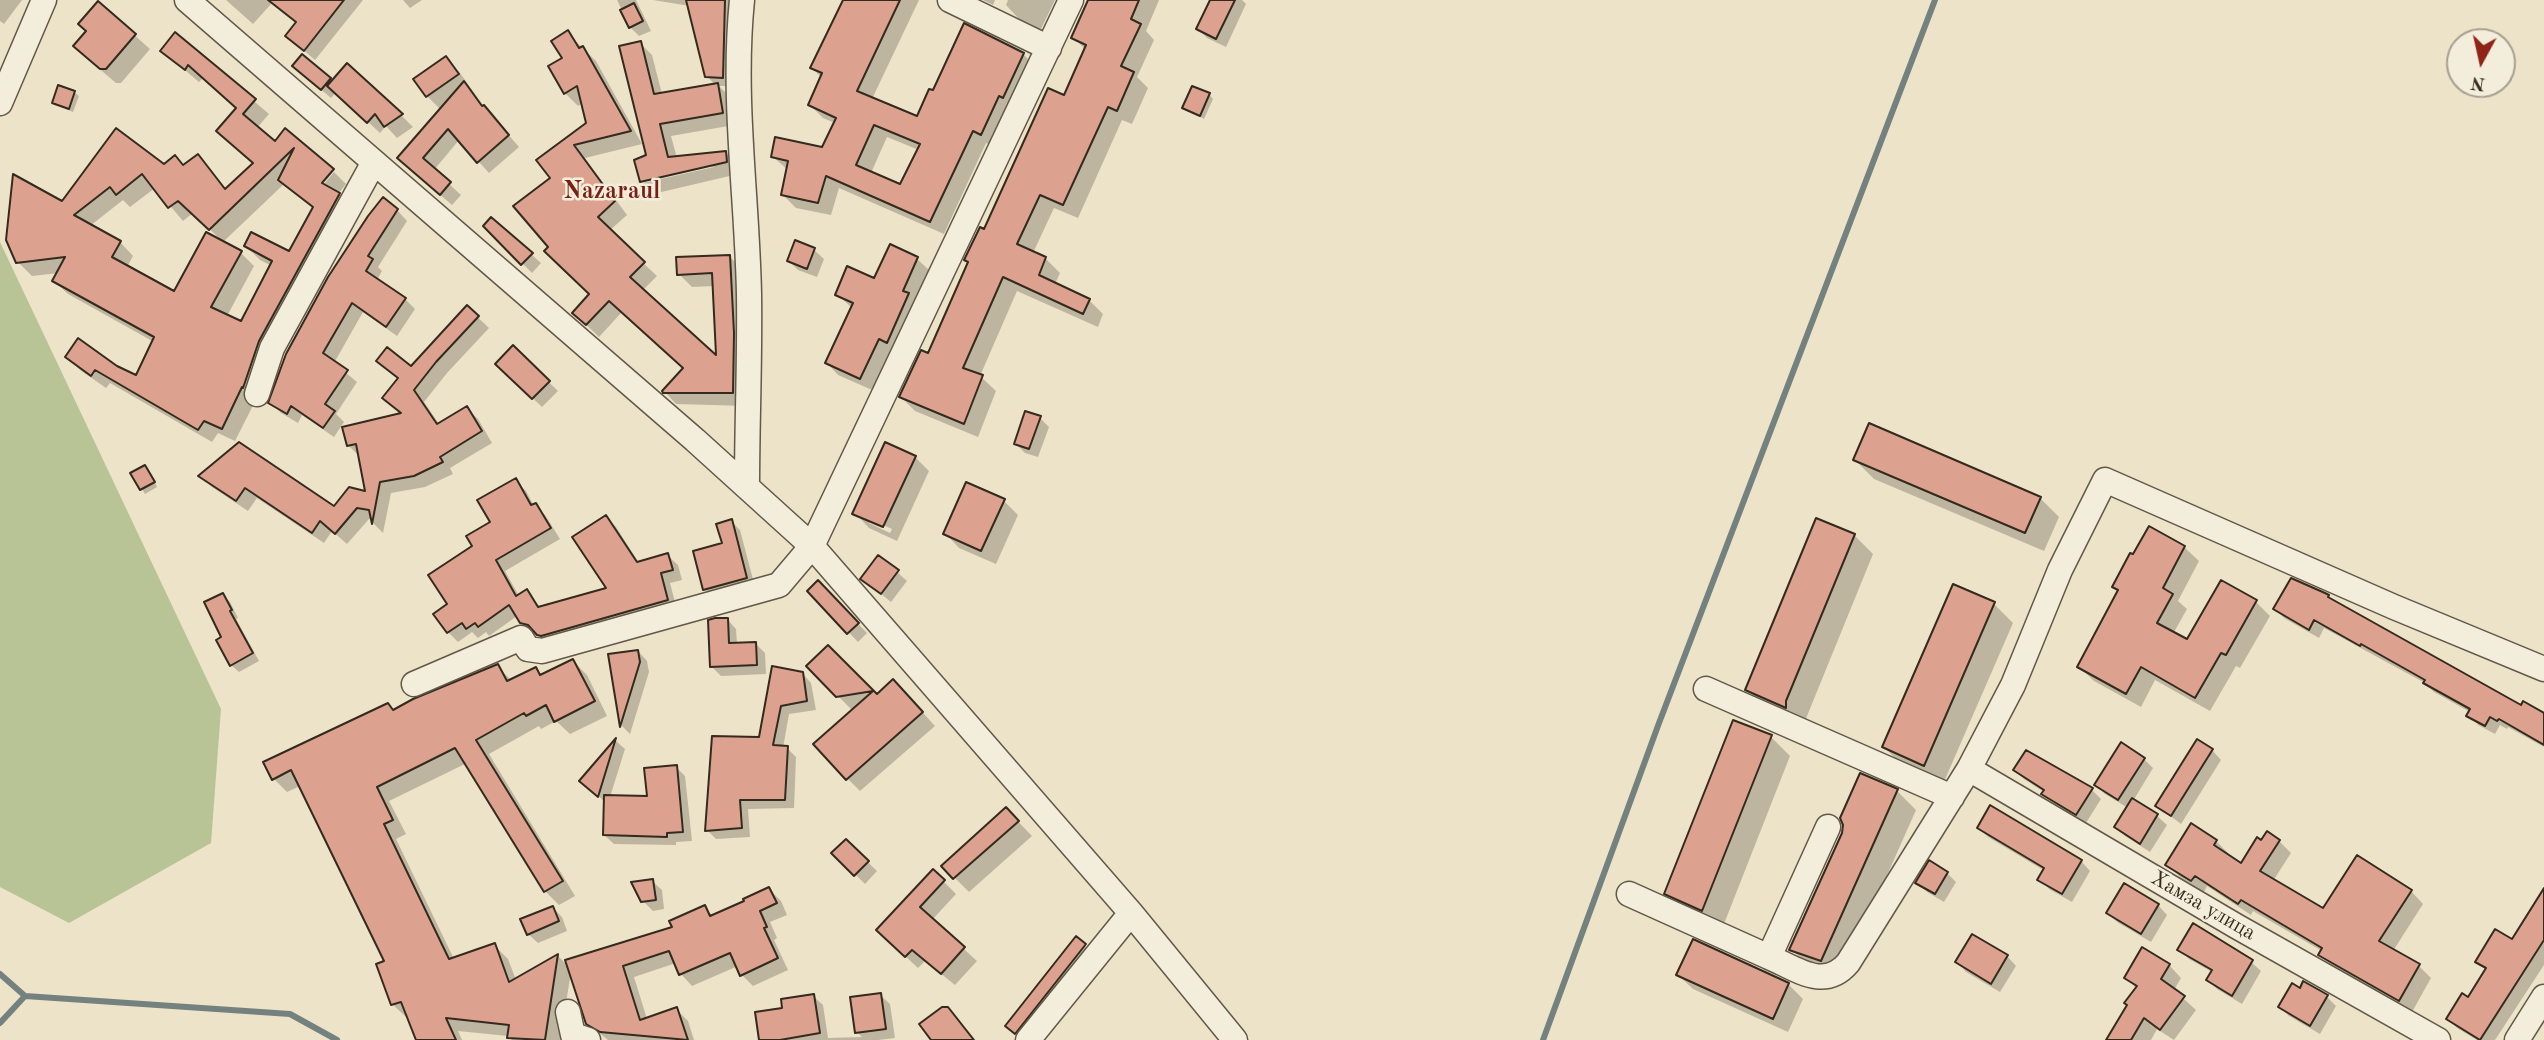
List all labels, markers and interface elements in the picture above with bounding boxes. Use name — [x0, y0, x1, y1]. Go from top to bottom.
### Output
north arrow — [2446, 28, 2516, 98]
text: N — [2470, 72, 2487, 93]
district label: Nazaraul — [564, 178, 660, 206]
street label: Хамза улица — [2146, 866, 2260, 946]

